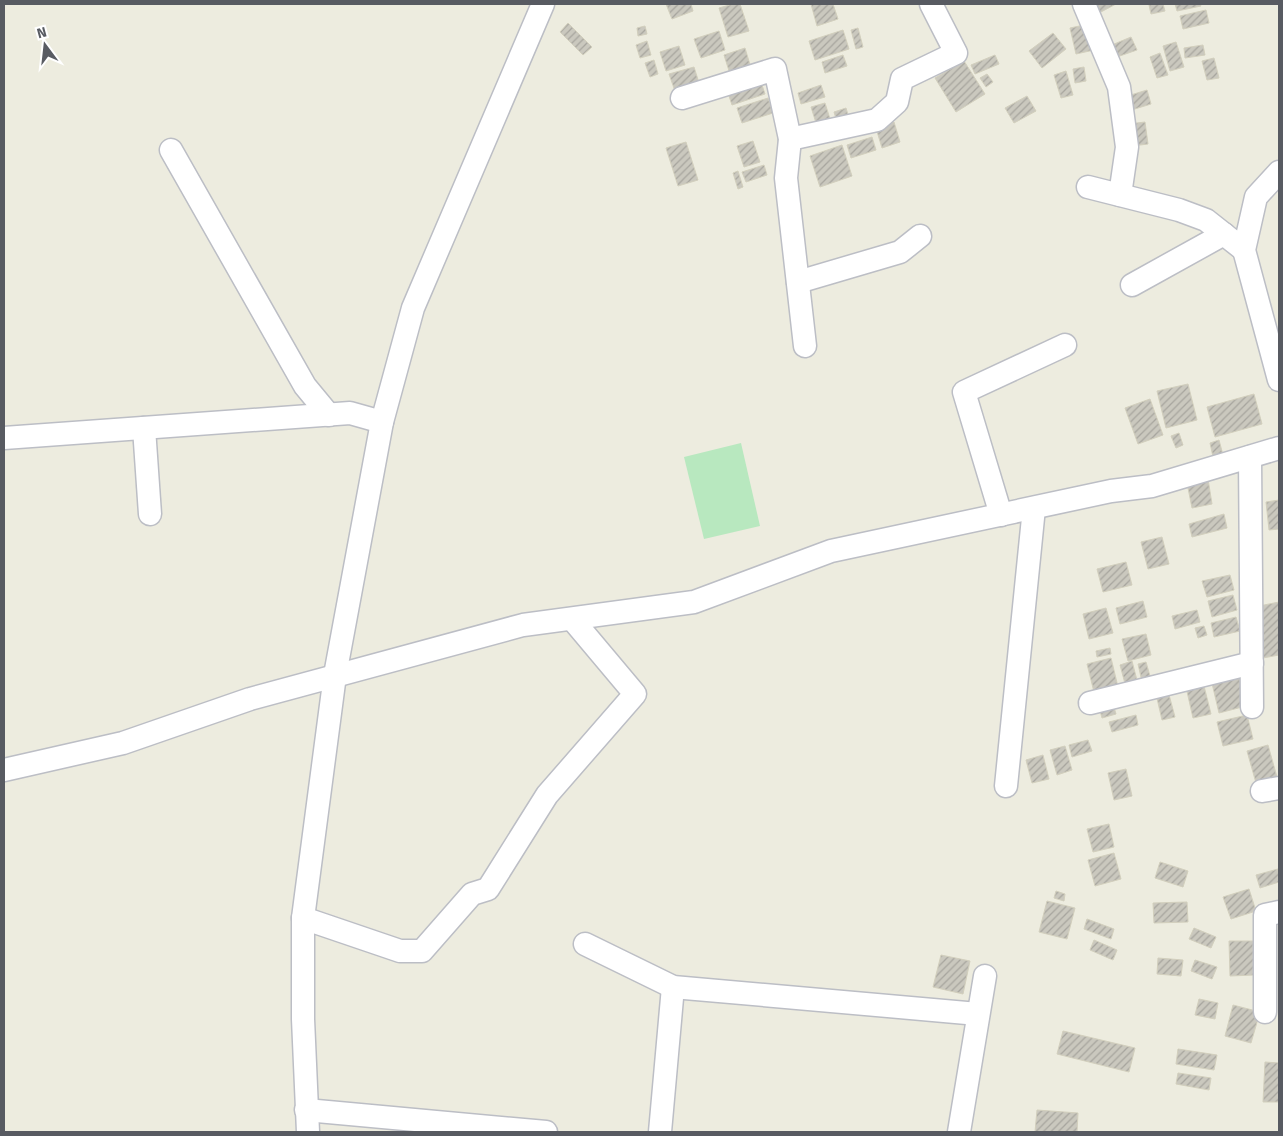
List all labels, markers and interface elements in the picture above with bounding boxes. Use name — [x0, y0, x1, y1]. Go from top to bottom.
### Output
north arrow — [20, 20, 70, 70]
text: N — [35, 24, 48, 42]

